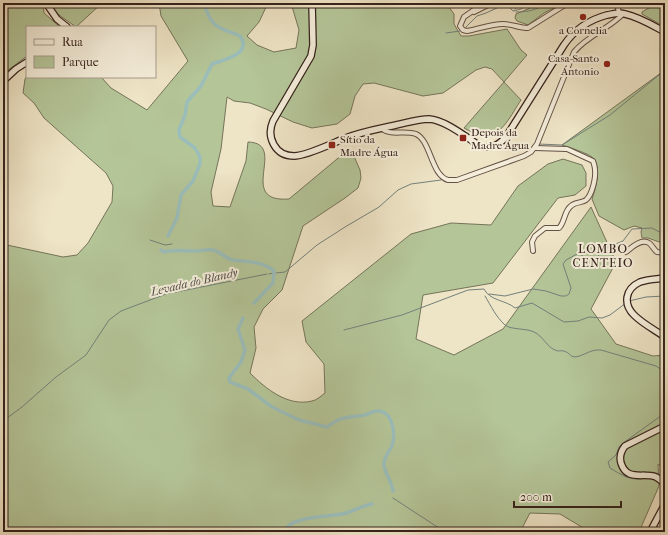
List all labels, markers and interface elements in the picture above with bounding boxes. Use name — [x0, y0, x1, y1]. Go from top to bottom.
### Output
marker: a Cornelia — [578, 12, 588, 22]
place label: a Cornelia — [559, 24, 608, 37]
legend — [26, 26, 156, 78]
text: Rua — [62, 35, 83, 49]
place label: Casa-Santo Ántonio — [548, 52, 599, 78]
text: Parque — [62, 55, 99, 69]
marker: Casa-Santo Ántonio — [602, 59, 612, 69]
place label: Depois da Madre Água — [471, 126, 530, 152]
place label: Sítio da Madre Água — [340, 133, 399, 159]
marker: Depois da Madre Água — [458, 133, 468, 143]
marker: Sítio da Madre Água — [327, 140, 337, 150]
district label: LOMBO CENTEIO — [573, 242, 633, 270]
water label: Levada do Blandy — [148, 265, 240, 299]
scale bar — [514, 483, 621, 509]
text: 200 m — [520, 490, 552, 504]

